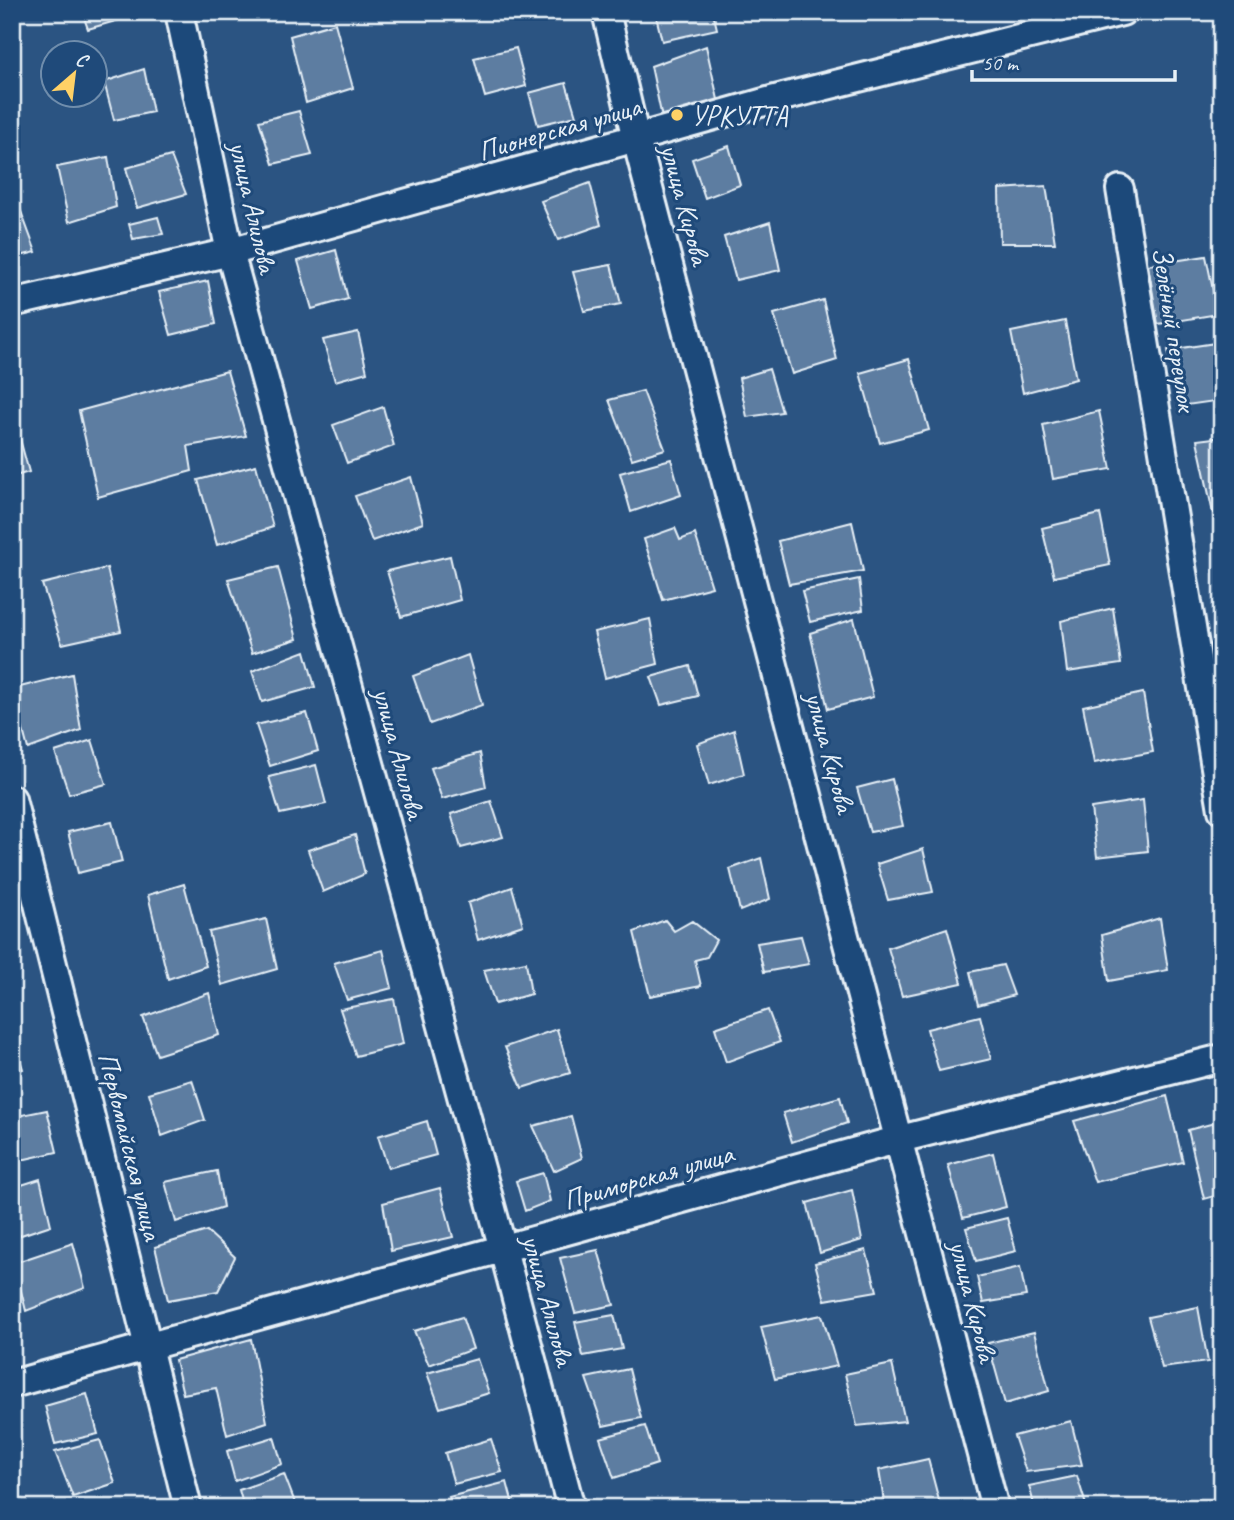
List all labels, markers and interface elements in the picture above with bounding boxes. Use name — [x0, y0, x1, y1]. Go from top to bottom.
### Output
north arrow — [38, 38, 108, 108]
scale bar — [972, 38, 1174, 82]
text: С — [72, 47, 94, 74]
text: 50 m — [982, 50, 1020, 76]
street label: Пионерская улица — [474, 88, 646, 168]
place label: УРКУТТА — [691, 98, 789, 133]
marker: УРКУТТА — [669, 107, 685, 123]
street label: улица Алилова — [221, 136, 286, 279]
street label: улица Кирова — [652, 138, 719, 271]
street label: Зелёный переулок — [1144, 245, 1205, 416]
street label: улица Алилова — [365, 682, 434, 825]
street label: улица Кирова — [797, 686, 864, 819]
street label: Первомайская улица — [90, 1049, 171, 1245]
street label: Приморская улица — [559, 1135, 739, 1217]
street label: улица Алилова — [514, 1229, 583, 1372]
street label: улица Кирова — [941, 1235, 1006, 1368]

